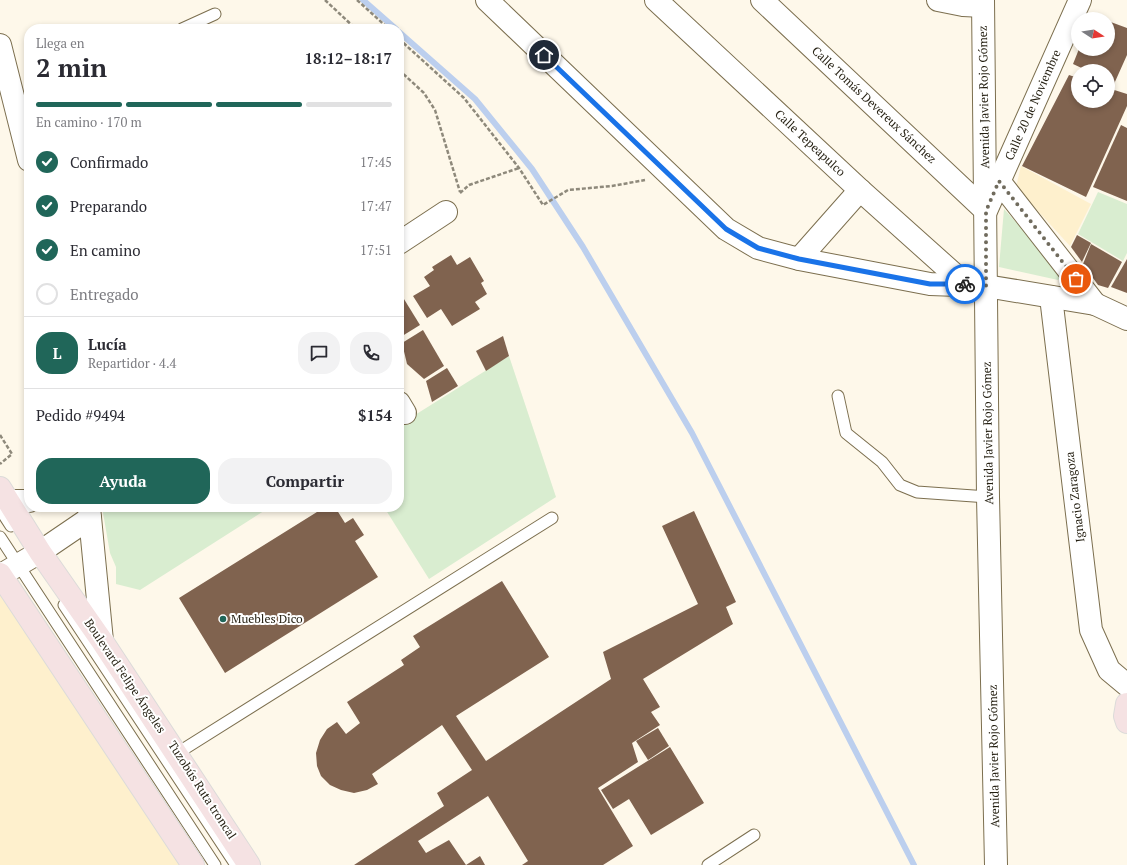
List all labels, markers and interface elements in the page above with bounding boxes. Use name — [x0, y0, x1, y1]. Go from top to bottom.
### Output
north arrow — [1071, 12, 1115, 56]
map controls — [1071, 12, 1115, 108]
street label: Avenida Javier Rojo Gómez — [975, 25, 992, 169]
text: Llega en — [36, 34, 84, 52]
pin — [527, 38, 561, 72]
street label: Calle Tomás Devereux Sánchez — [809, 43, 940, 166]
icon: home — [533, 44, 555, 66]
street label: Calle 20 de Noviembre — [1001, 47, 1064, 163]
text: 18:12–18:17 — [305, 48, 392, 68]
text: 2 min — [36, 50, 107, 84]
button: locate — [1071, 64, 1115, 108]
street label: Calle Tepeapulco — [772, 106, 849, 179]
text: En camino · 170 m — [36, 113, 142, 131]
icon: check — [36, 151, 58, 173]
text: Confirmado — [70, 152, 148, 172]
text: 17:45 — [360, 153, 392, 171]
icon: check — [36, 195, 58, 217]
text: Preparando — [70, 196, 147, 216]
text: 17:47 — [360, 197, 392, 215]
icon: check — [36, 239, 58, 261]
text: En camino — [70, 240, 141, 260]
text: 17:51 — [360, 241, 392, 259]
pin — [1059, 262, 1093, 296]
courier — [945, 264, 985, 304]
icon: bag — [1065, 268, 1087, 290]
icon: bike — [954, 273, 976, 295]
text: Entregado — [70, 284, 139, 304]
button: chat — [298, 332, 340, 374]
button: phone — [350, 332, 392, 374]
text: Lucía — [88, 334, 127, 354]
text: L — [53, 343, 61, 363]
text: Repartidor · 4.4 — [88, 354, 177, 372]
street label: Avenida Javier Rojo Gómez — [979, 361, 996, 505]
text: Pedido #9494 — [36, 405, 125, 425]
text: $154 — [358, 405, 392, 425]
street label: Ignacio Zaragoza — [1061, 451, 1088, 543]
button: Ayuda — [36, 458, 210, 504]
button: Compartir — [218, 458, 392, 504]
place label: Muebles Dico — [231, 611, 303, 626]
marker: Muebles Dico — [218, 614, 228, 624]
street label: Boulevard Felipe Ángeles — [82, 616, 169, 736]
street label: Avenida Javier Rojo Gómez — [985, 684, 1002, 828]
street label: Tuzobús Ruta troncal — [165, 738, 240, 842]

